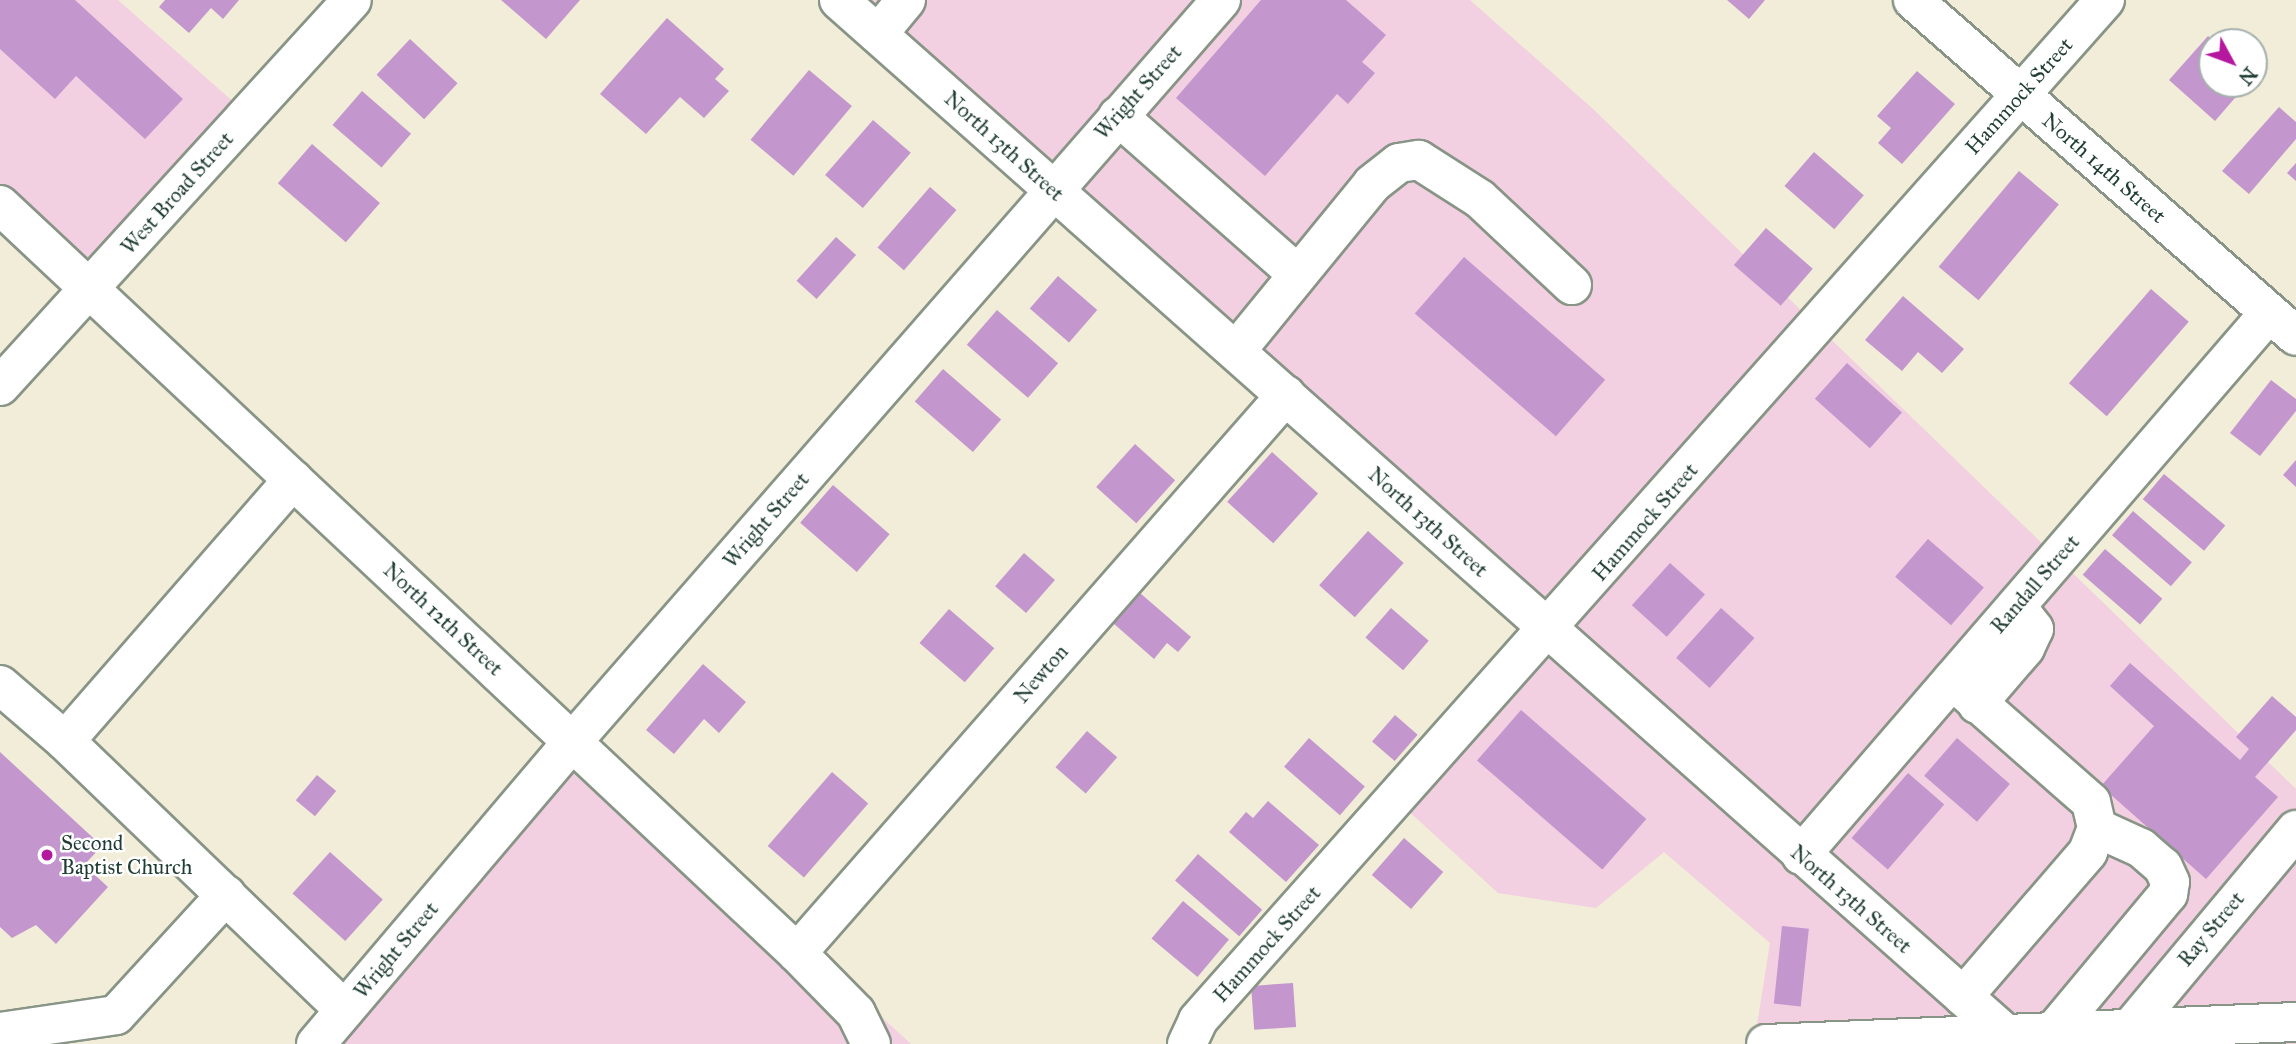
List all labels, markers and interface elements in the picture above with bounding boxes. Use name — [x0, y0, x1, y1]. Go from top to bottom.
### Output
north arrow — [2198, 28, 2268, 98]
street label: Hammock Street — [1960, 32, 2078, 160]
street label: Wright Street — [1089, 40, 1187, 144]
text: N — [2234, 62, 2262, 89]
street label: North 13th Street — [939, 86, 1069, 206]
street label: North 14th Street — [2037, 108, 2171, 228]
street label: West Broad Street — [115, 127, 239, 259]
street label: Hammock Street — [1587, 458, 1703, 586]
street label: North 13th Street — [1363, 462, 1493, 582]
street label: Wright Street — [718, 467, 814, 573]
street label: Randall Street — [1985, 530, 2085, 638]
street label: North 12th Street — [378, 557, 508, 681]
street label: Newton — [1009, 640, 1073, 708]
place label: Second Baptist Church — [61, 830, 192, 880]
street label: North 13th Street — [1785, 840, 1917, 958]
marker: Second Baptist Church — [39, 847, 55, 863]
street label: Hammock Street — [1208, 880, 1326, 1008]
street label: Ray Street — [2172, 886, 2250, 972]
street label: Wright Street — [348, 897, 444, 1003]

